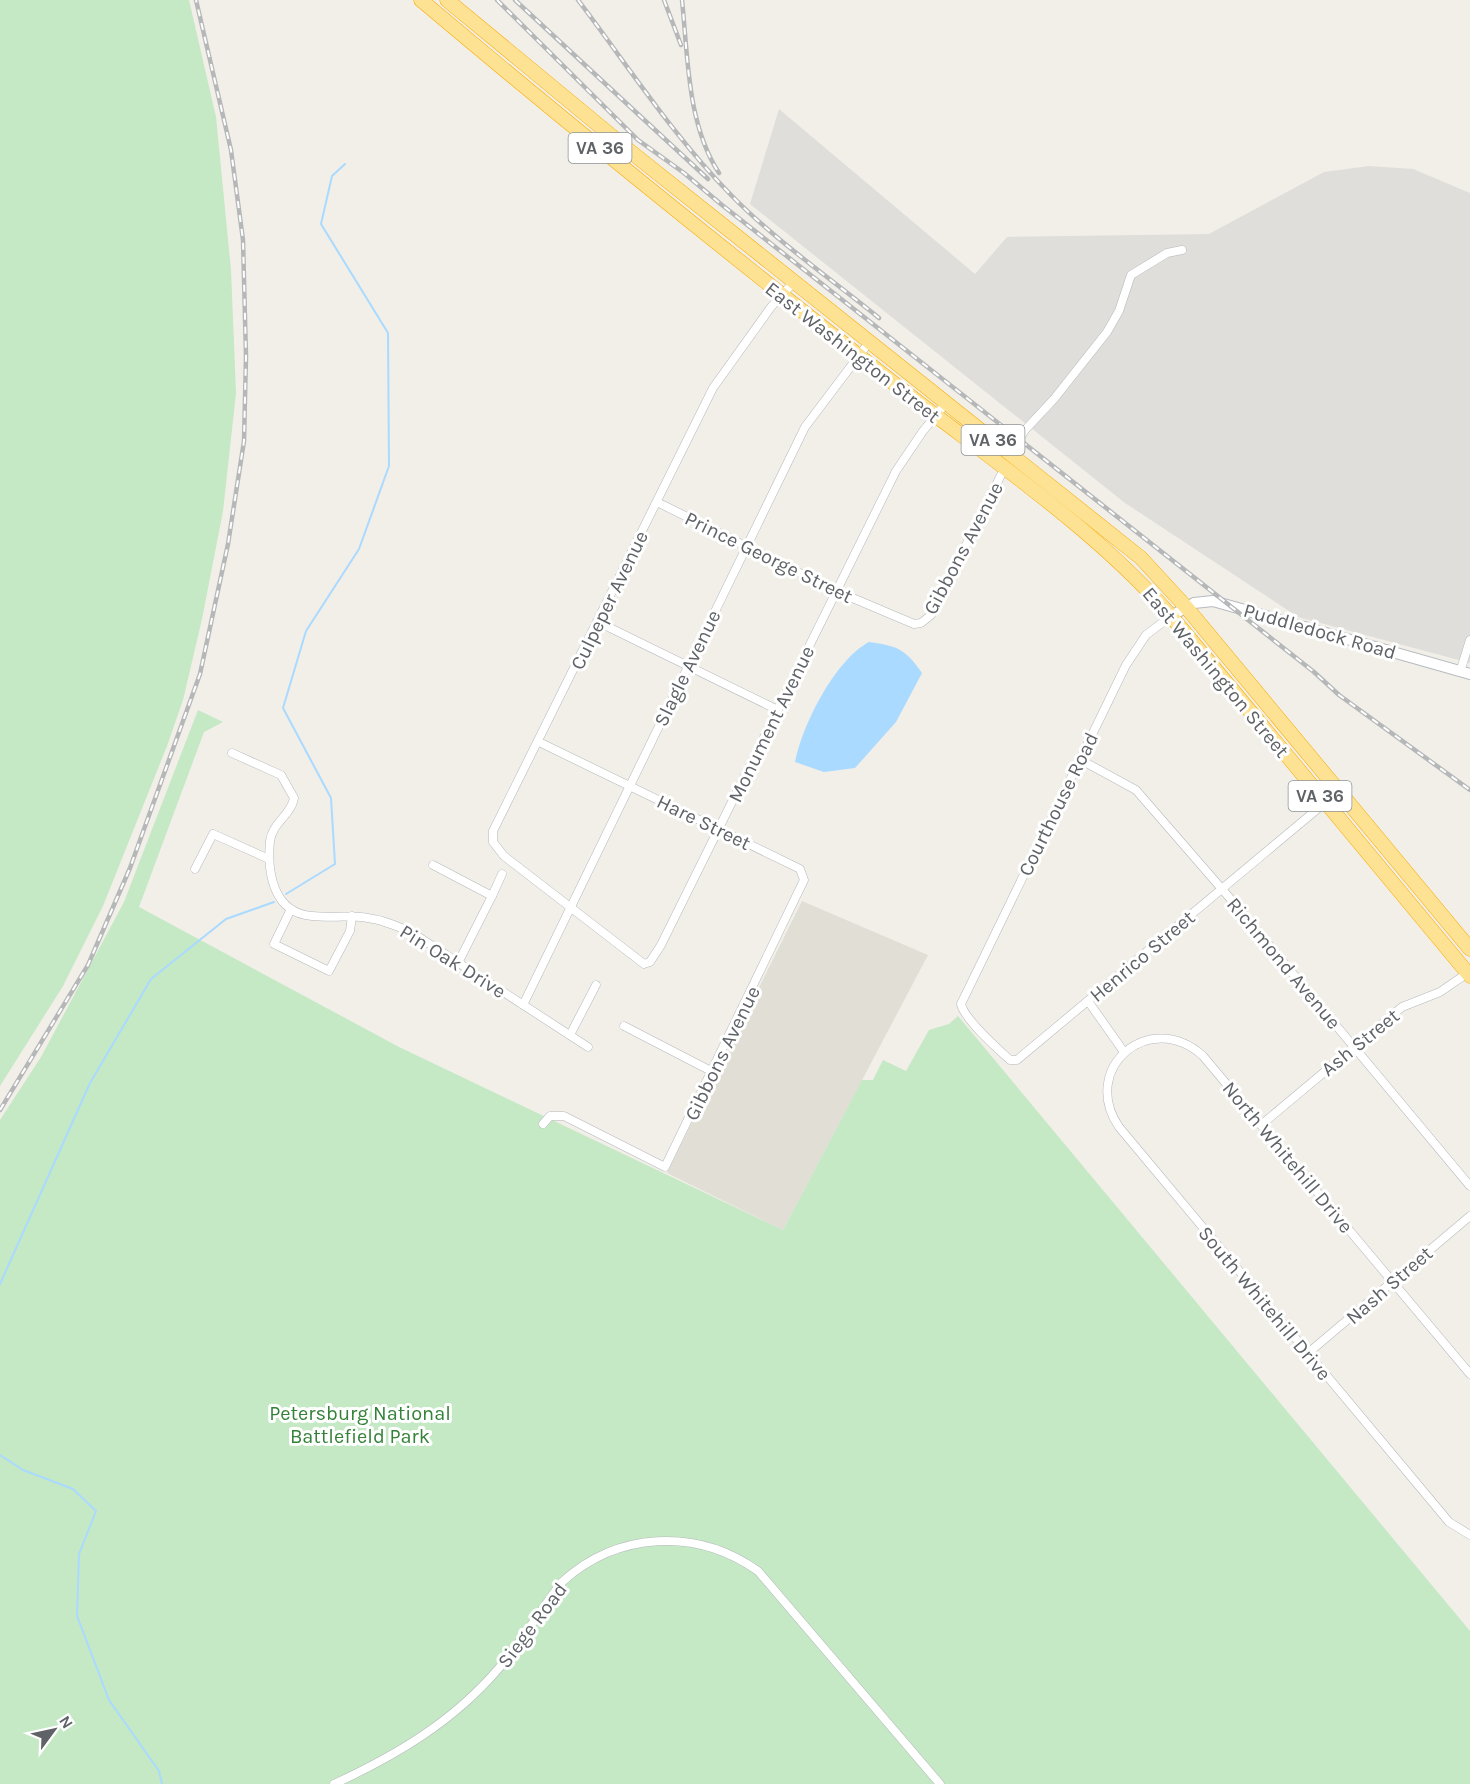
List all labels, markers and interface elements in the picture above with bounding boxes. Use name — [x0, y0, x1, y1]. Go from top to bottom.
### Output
road number: VA 36 — [568, 133, 632, 163]
street label: East Washington Street — [761, 277, 945, 428]
road number: VA 36 — [962, 425, 1024, 455]
street label: Gibbons Avenue — [919, 478, 1008, 618]
street label: Prince George Street — [681, 507, 857, 608]
street label: Culpeper Avenue — [566, 527, 653, 673]
street label: East Washington Street — [1138, 582, 1294, 763]
street label: Puddledock Road — [1241, 599, 1399, 664]
street label: Slagle Avenue — [649, 606, 725, 730]
street label: Monument Avenue — [724, 642, 819, 806]
street label: Courthouse Road — [1014, 729, 1103, 880]
road number: VA 36 — [1288, 781, 1352, 811]
street label: Hare Street — [653, 790, 755, 855]
street label: Richmond Avenue — [1222, 893, 1345, 1034]
street label: Henrico Street — [1085, 906, 1200, 1007]
street label: Pin Oak Drive — [396, 920, 510, 1003]
street label: Gibbons Avenue — [680, 982, 765, 1124]
street label: Ash Street — [1317, 1004, 1404, 1081]
street label: North Whitehill Drive — [1218, 1077, 1358, 1238]
street label: South Whitehill Drive — [1193, 1222, 1336, 1385]
street label: Nash Street — [1341, 1241, 1438, 1329]
park label: Petersburg National Battlefield Park — [269, 1402, 451, 1448]
street label: Siege Road — [493, 1578, 572, 1672]
north arrow — [24, 1700, 84, 1760]
text: N — [55, 1712, 77, 1732]

